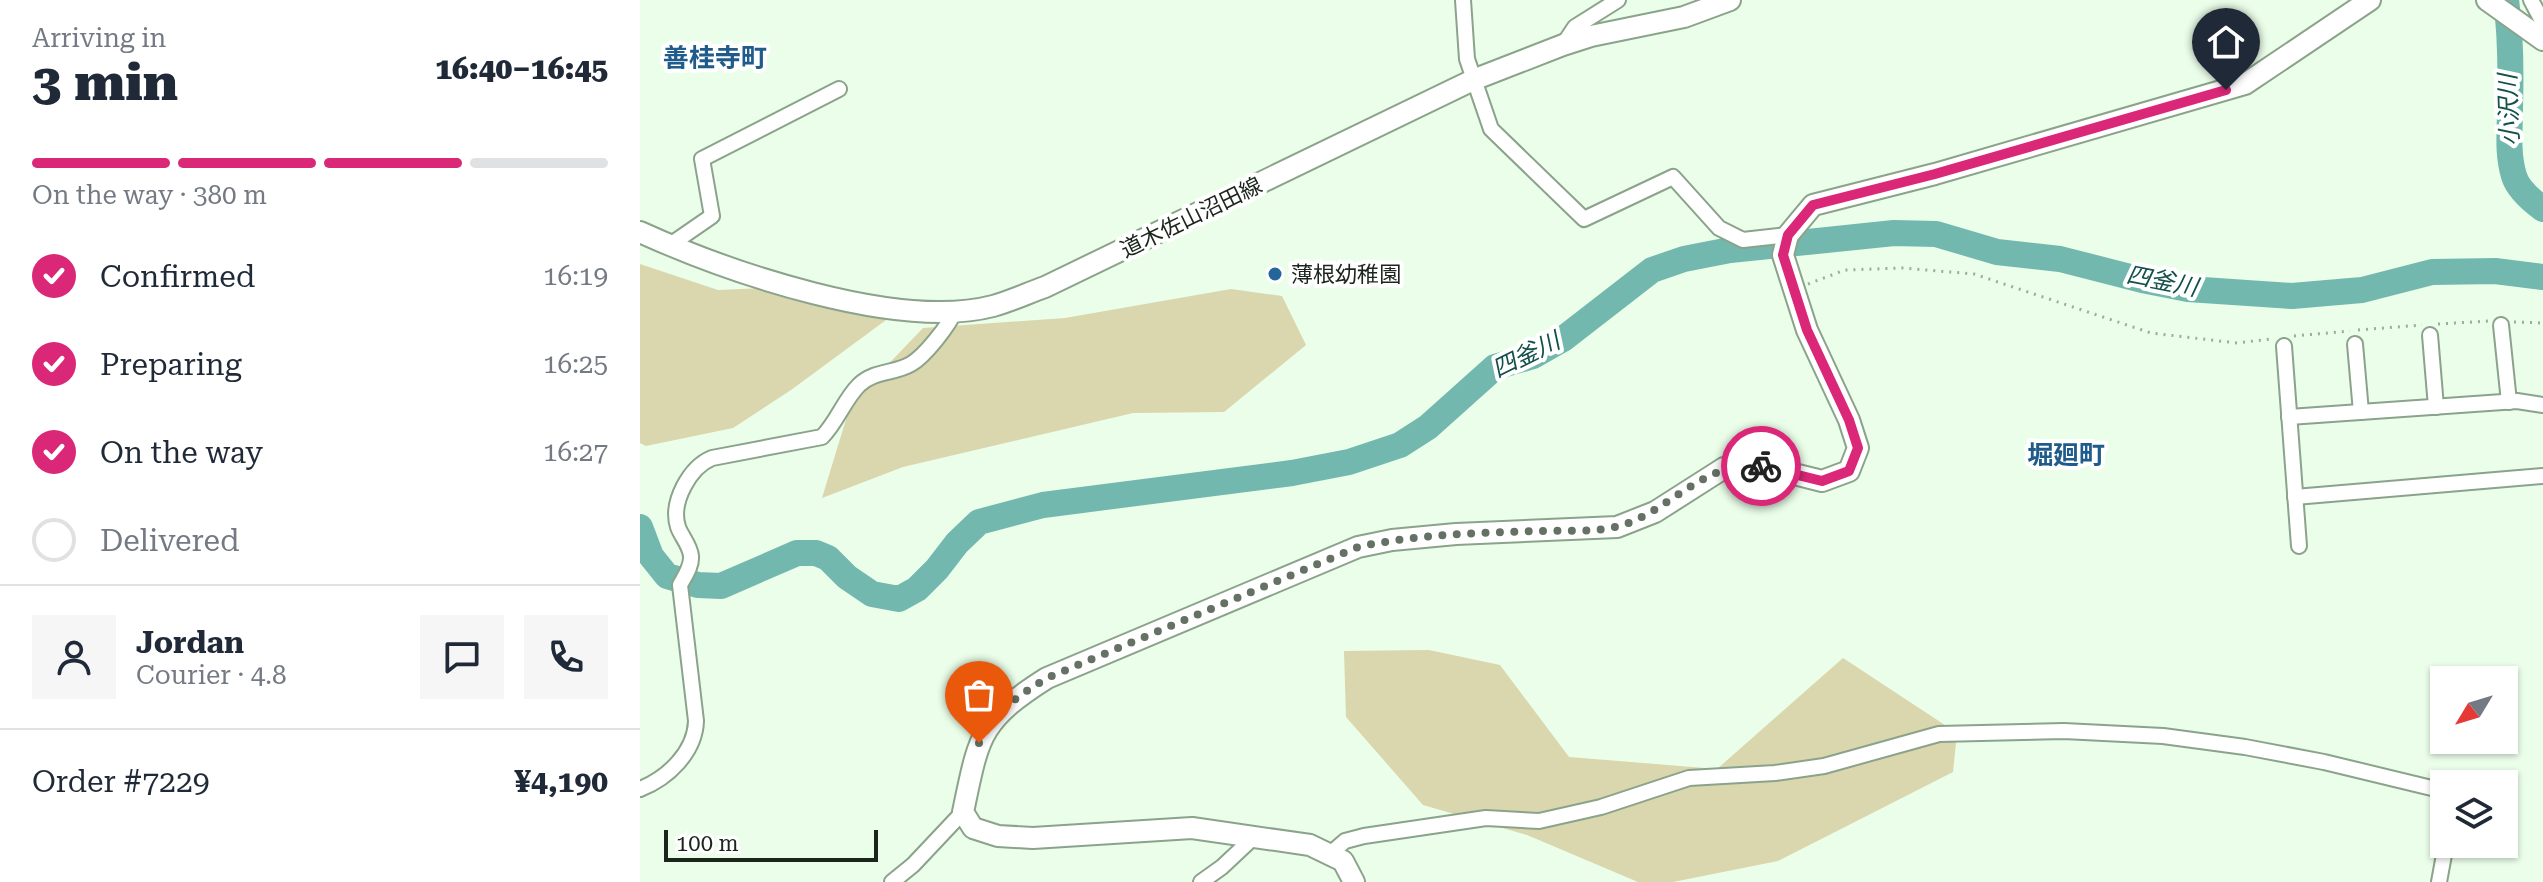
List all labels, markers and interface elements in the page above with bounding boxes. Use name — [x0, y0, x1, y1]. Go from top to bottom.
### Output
pin — [2192, 8, 2260, 90]
icon: home — [2204, 20, 2248, 64]
text: Arriving in — [32, 23, 166, 53]
district label: 善桂寺町 — [663, 43, 767, 73]
text: 16:40–16:45 — [435, 51, 608, 86]
text: 3 min — [32, 52, 178, 113]
water label: 小沢川 — [2494, 71, 2524, 146]
street label: 道木佐山沼田線 — [1117, 172, 1266, 262]
text: On the way · 380 m — [32, 180, 267, 210]
icon: check — [32, 254, 76, 298]
text: Confirmed — [100, 259, 255, 294]
water label: 四釜川 — [2124, 260, 2203, 302]
text: 16:19 — [543, 261, 608, 291]
place label: 薄根幼稚園 — [1291, 262, 1401, 287]
marker: 薄根幼稚園 — [1266, 265, 1284, 283]
water label: 四釜川 — [1488, 325, 1567, 383]
icon: check — [32, 342, 76, 386]
text: Preparing — [100, 347, 242, 382]
text: 16:25 — [543, 349, 608, 379]
courier — [1721, 426, 1801, 506]
icon: check — [32, 430, 76, 474]
text: On the way — [100, 435, 263, 470]
text: 16:27 — [543, 437, 608, 467]
district label: 堀廻町 — [2027, 440, 2105, 470]
icon: bike — [1739, 444, 1783, 488]
text: Delivered — [100, 523, 239, 558]
button: person — [32, 615, 116, 699]
button: chat — [420, 615, 504, 699]
button: phone — [524, 615, 608, 699]
text: Jordan — [136, 625, 244, 660]
text: Courier · 4.8 — [136, 660, 286, 690]
pin — [945, 661, 1013, 743]
north arrow — [2430, 666, 2518, 754]
map controls — [2430, 666, 2518, 858]
icon: bag — [957, 673, 1001, 717]
text: Order #7229 — [32, 764, 210, 799]
text: ¥4,190 — [514, 764, 608, 799]
button: layers — [2430, 770, 2518, 858]
scale bar — [664, 826, 878, 862]
text: 100 m — [676, 831, 739, 856]

